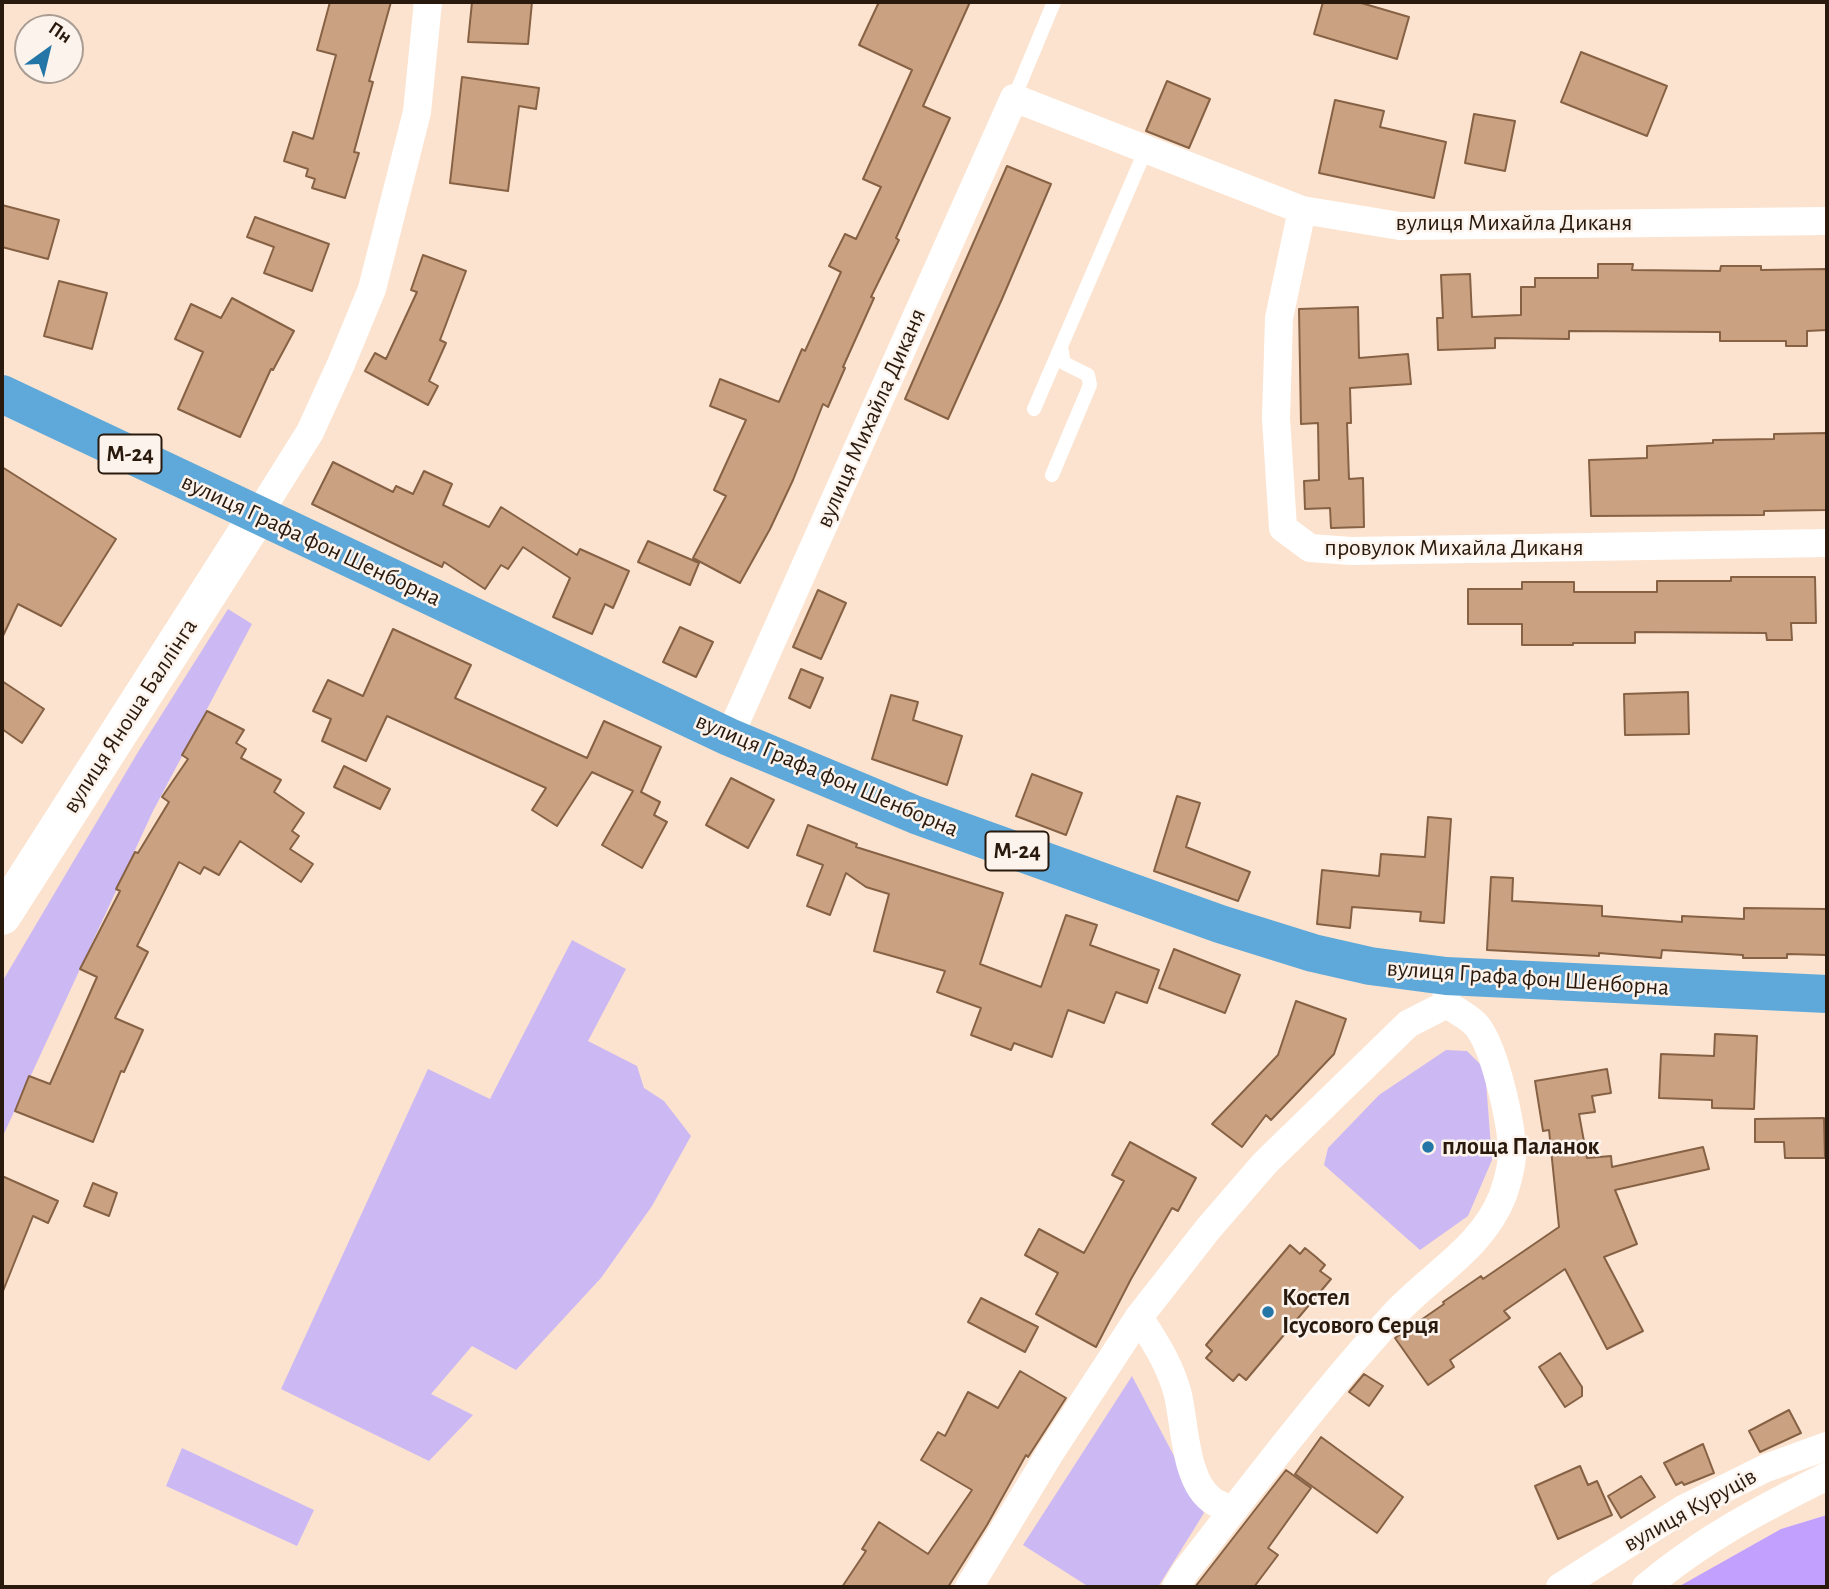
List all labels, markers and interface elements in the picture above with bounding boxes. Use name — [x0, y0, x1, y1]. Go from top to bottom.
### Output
north arrow — [14, 14, 84, 84]
text: Пн — [45, 18, 75, 47]
street label: вулиця Михайла Диканя — [1396, 209, 1632, 237]
street label: вулиця Михайла Диканя — [810, 304, 932, 532]
road number: М-24 — [99, 435, 162, 474]
street label: вулиця Графа фон Шенборна — [177, 467, 445, 613]
street label: провулок Михайла Диканя — [1324, 534, 1584, 562]
street label: вулиця Яноша Баллінга — [56, 613, 204, 819]
street label: вулиця Графа фон Шенборна — [691, 706, 963, 844]
road number: М-24 — [986, 832, 1048, 870]
street label: вулиця Графа фон Шенборна — [1386, 954, 1670, 1002]
place label: площа Паланок — [1442, 1133, 1599, 1161]
marker: площа Паланок — [1420, 1139, 1436, 1155]
place label: Костел Ісусового Серця — [1282, 1284, 1439, 1340]
marker: Костел Ісусового Серця — [1260, 1304, 1276, 1320]
street label: вулиця Куруців — [1619, 1462, 1761, 1558]

